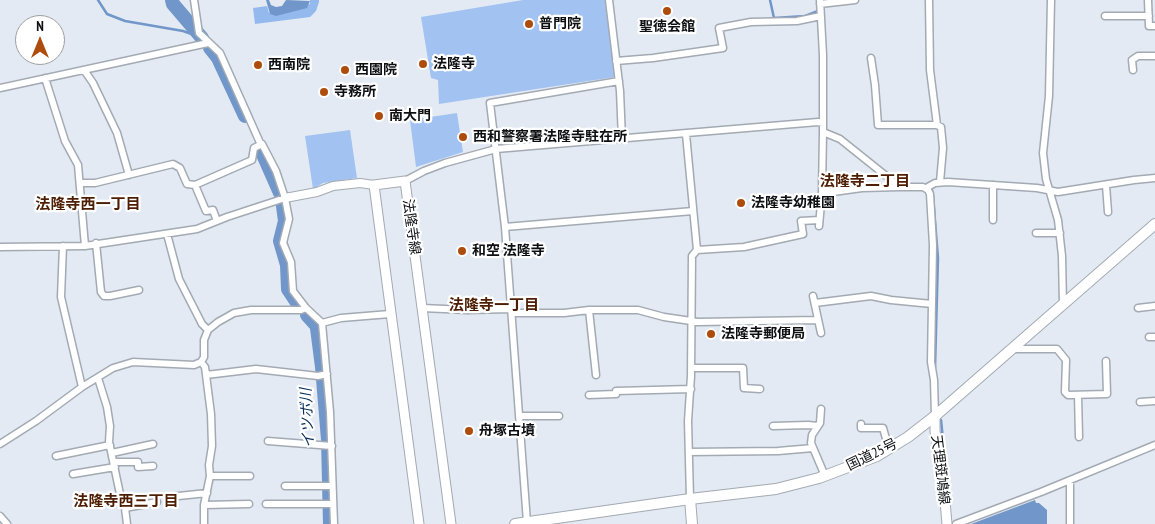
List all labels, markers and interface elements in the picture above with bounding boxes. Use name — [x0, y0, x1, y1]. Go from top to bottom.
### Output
marker: 聖徳会館 — [661, 5, 673, 17]
north arrow — [15, 15, 65, 65]
place label: 普門院 — [539, 16, 581, 32]
text: N — [36, 17, 44, 35]
marker: 普門院 — [523, 18, 535, 30]
place label: 聖徳会館 — [639, 19, 695, 35]
place label: 法隆寺 — [433, 56, 475, 72]
place label: 西南院 — [268, 57, 310, 73]
marker: 法隆寺 — [417, 58, 429, 70]
marker: 西南院 — [252, 59, 264, 71]
place label: 西園院 — [355, 62, 397, 78]
marker: 西園院 — [339, 64, 351, 76]
place label: 寺務所 — [334, 84, 376, 100]
marker: 寺務所 — [318, 86, 330, 98]
place label: 南大門 — [389, 108, 431, 124]
marker: 南大門 — [373, 110, 385, 122]
place label: 西和警察署法隆寺駐在所 — [473, 129, 627, 145]
marker: 西和警察署法隆寺駐在所 — [457, 131, 469, 143]
district label: 法隆寺二丁目 — [820, 173, 910, 191]
place label: 法隆寺幼稚園 — [751, 195, 835, 211]
district label: 法隆寺西一丁目 — [36, 196, 140, 214]
marker: 法隆寺幼稚園 — [735, 197, 747, 209]
street label: 法隆寺線 — [399, 198, 423, 256]
place label: 和空 法隆寺 — [472, 243, 545, 259]
marker: 和空 法隆寺 — [456, 245, 468, 257]
district label: 法隆寺一丁目 — [449, 297, 539, 315]
place label: 法隆寺郵便局 — [721, 326, 805, 342]
marker: 法隆寺郵便局 — [705, 328, 717, 340]
water label: イツボ川 — [297, 388, 319, 448]
place label: 舟塚古墳 — [479, 423, 535, 439]
marker: 舟塚古墳 — [463, 425, 475, 437]
street label: 天理斑鳩線 — [927, 434, 953, 506]
street label: 国道25号 — [844, 435, 900, 475]
district label: 法隆寺西三丁目 — [74, 493, 178, 511]

